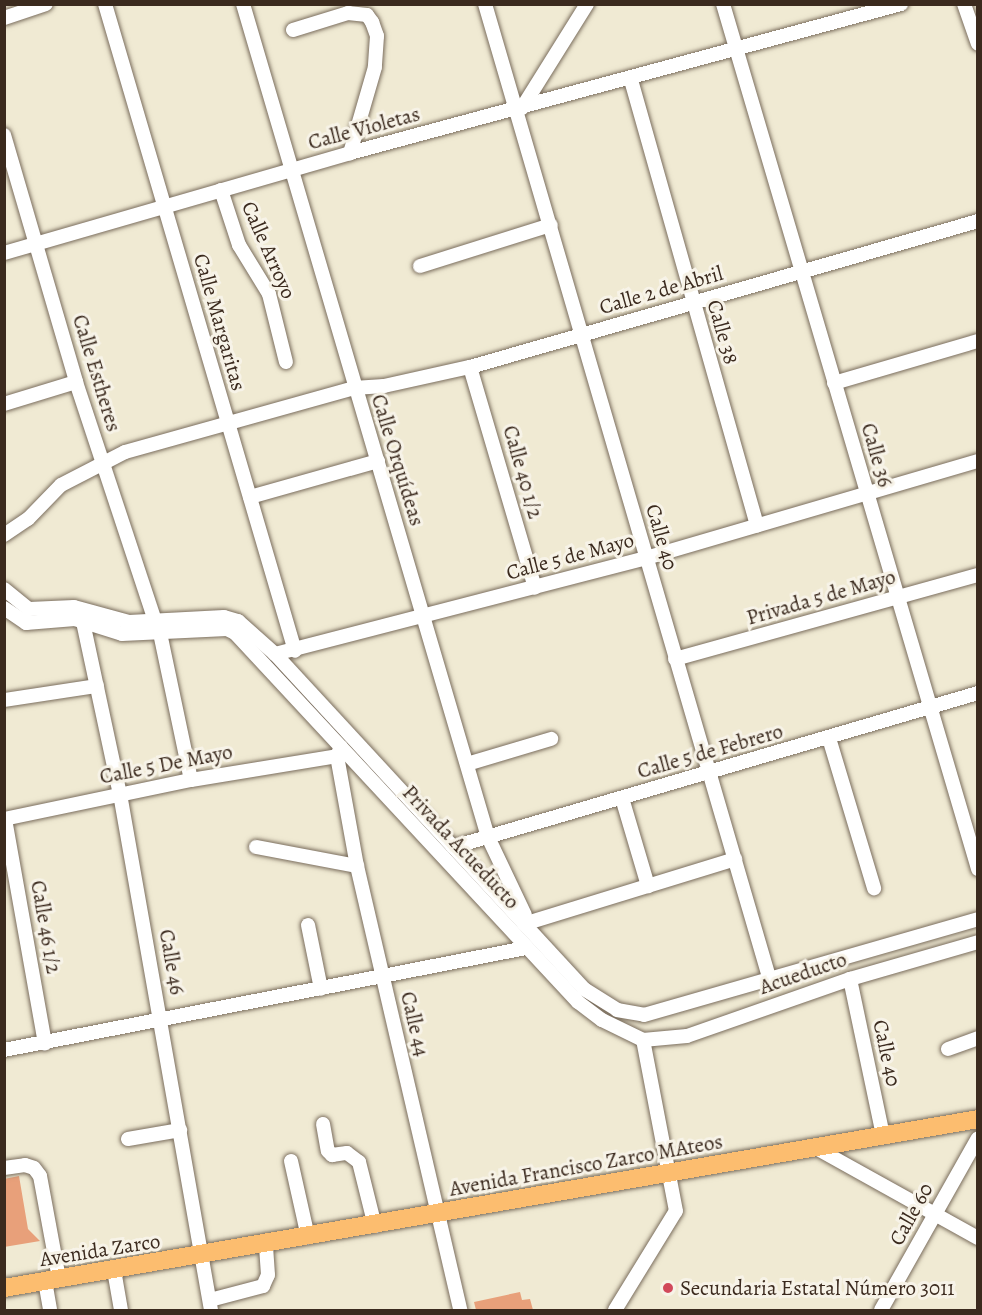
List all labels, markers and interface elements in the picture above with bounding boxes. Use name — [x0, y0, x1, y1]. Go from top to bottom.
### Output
street label: Calle Violetas — [305, 101, 423, 155]
street label: Calle Arroyo — [236, 197, 302, 303]
street label: Calle Margaritas — [188, 251, 252, 393]
street label: Calle 2 de Abril — [596, 260, 726, 320]
street label: Calle 38 — [702, 297, 744, 367]
street label: Calle Estheres — [67, 312, 127, 434]
street label: Calle Orquídeas — [366, 391, 430, 529]
street label: Calle 36 — [856, 420, 898, 490]
street label: Calle 40 1/2 — [498, 423, 548, 521]
street label: Calle 40 — [641, 501, 683, 573]
street label: Calle 5 de Mayo — [503, 527, 637, 585]
street label: Privada 5 de Mayo — [744, 564, 898, 630]
street label: Calle 5 de Febrero — [634, 718, 786, 784]
street label: Calle 5 De Mayo — [97, 739, 235, 789]
street label: Privada Acueducto — [397, 780, 525, 914]
street label: Calle 46 1/2 — [25, 878, 67, 976]
street label: Calle 46 — [154, 927, 190, 997]
street label: Acueducto — [756, 946, 850, 1000]
street label: Calle 44 — [395, 989, 435, 1059]
street label: Calle 40 — [868, 1017, 906, 1089]
street label: Avenida Francisco Zarco MAteos — [447, 1129, 725, 1201]
street label: Calle 60 — [884, 1178, 938, 1250]
street label: Avenida Zarco — [38, 1228, 162, 1272]
place label: Secundaria Estatal Número 3011 — [680, 1275, 955, 1301]
marker: Secundaria Estatal Número 3011 — [661, 1281, 675, 1295]

